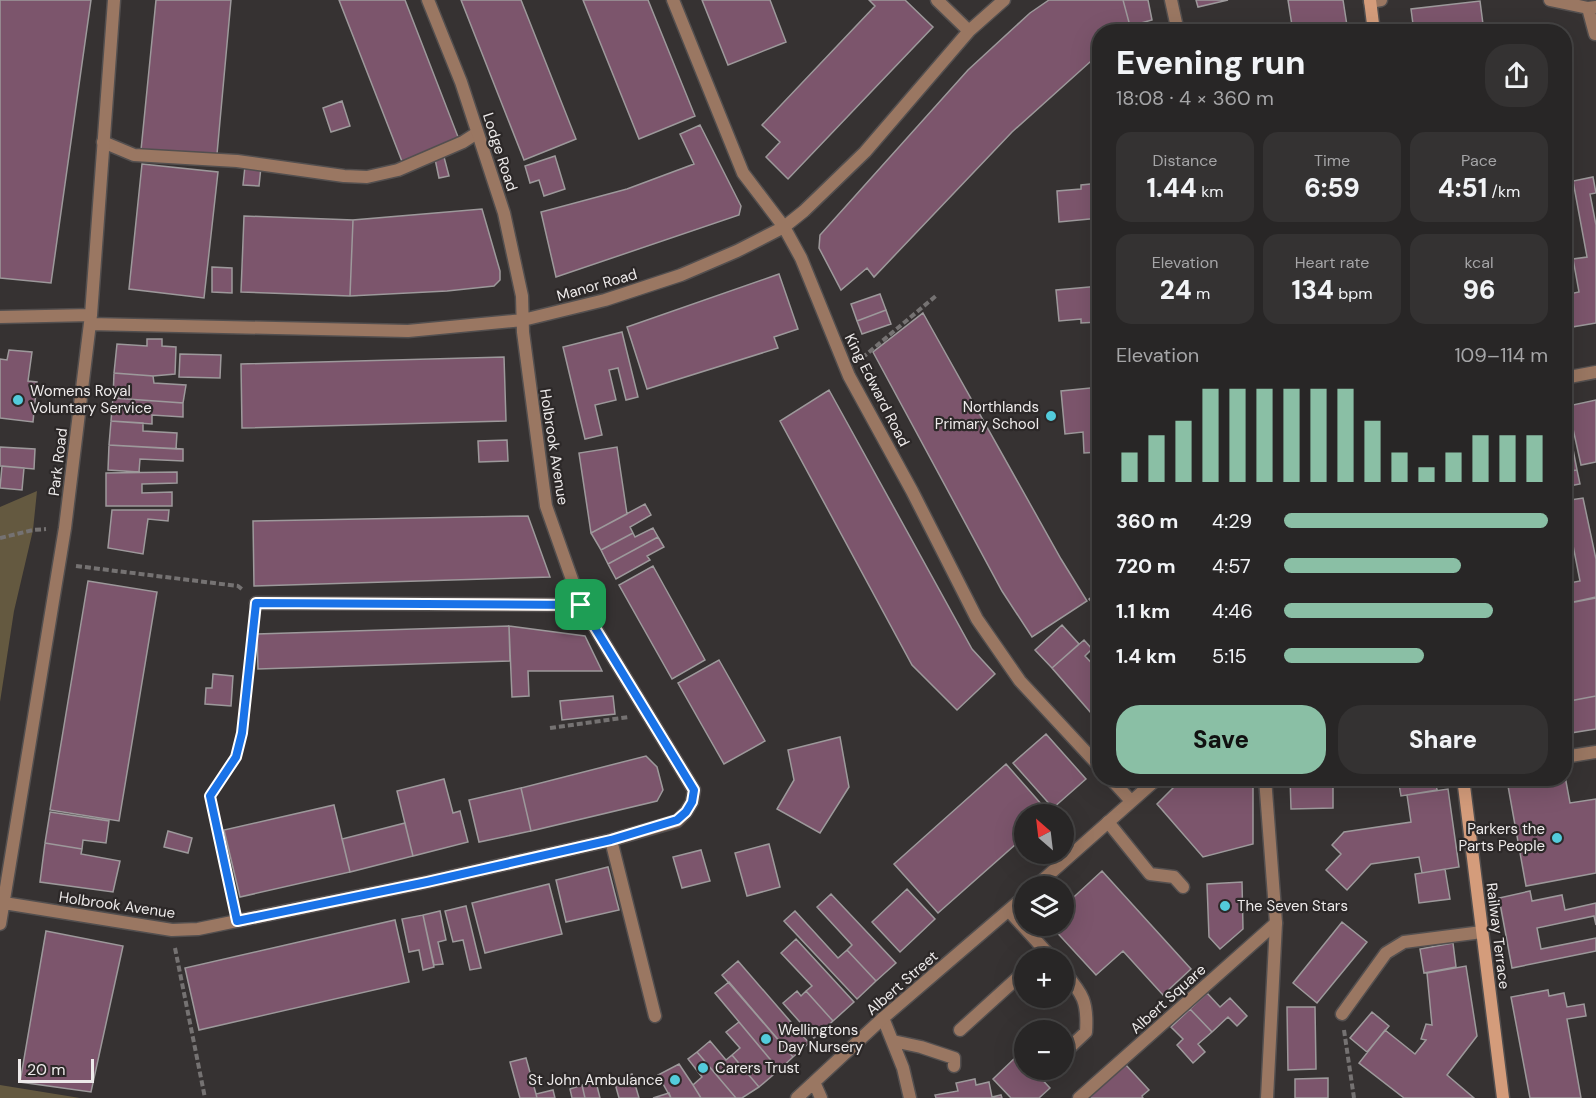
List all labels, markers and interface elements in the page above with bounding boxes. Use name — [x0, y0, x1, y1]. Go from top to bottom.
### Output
text: Evening run — [1116, 41, 1305, 84]
button: share — [1485, 44, 1548, 107]
text: 18:08 · 4 × 360 m — [1116, 85, 1274, 111]
street label: Lodge Road — [478, 110, 522, 194]
text: Distance — [1153, 150, 1217, 171]
text: Time — [1314, 150, 1350, 171]
text: Pace — [1461, 150, 1497, 171]
text: 1.44 — [1147, 171, 1197, 205]
text: 6:59 — [1304, 171, 1360, 205]
text: 4:51 — [1438, 171, 1487, 205]
text: km — [1197, 181, 1223, 202]
text: /km — [1487, 181, 1520, 202]
text: Elevation — [1152, 252, 1218, 273]
text: Heart rate — [1295, 252, 1369, 273]
text: kcal — [1465, 252, 1493, 273]
street label: Manor Road — [554, 264, 640, 306]
text: 24 — [1160, 273, 1192, 307]
text: 134 — [1292, 273, 1334, 307]
text: 96 — [1462, 273, 1496, 307]
text: m — [1192, 283, 1210, 304]
text: bpm — [1334, 283, 1372, 304]
street label: King Edward Road — [840, 330, 914, 450]
text: Elevation — [1116, 342, 1199, 368]
text: 109–114 m — [1454, 342, 1548, 368]
place label: Womens Royal Voluntary Service — [30, 381, 152, 418]
street label: Holbrook Avenue — [535, 387, 573, 507]
marker: Womens Royal Voluntary Service — [11, 393, 25, 407]
place label: Northlands Primary School — [935, 397, 1039, 434]
marker: Northlands Primary School — [1044, 409, 1058, 423]
street label: Park Road — [44, 427, 72, 497]
text: 360 m — [1116, 508, 1178, 534]
text: 4:29 — [1212, 508, 1252, 534]
text: 720 m — [1116, 553, 1176, 579]
text: 4:57 — [1212, 553, 1251, 579]
pin — [555, 579, 606, 630]
icon: arrive — [564, 588, 597, 621]
text: 1.1 km — [1116, 598, 1170, 624]
text: 4:46 — [1212, 598, 1253, 624]
text: 1.4 km — [1116, 643, 1176, 669]
text: 5:15 — [1212, 643, 1247, 669]
button: Save — [1116, 705, 1326, 774]
button: Share — [1338, 705, 1548, 774]
north arrow — [1014, 804, 1074, 864]
map controls — [1014, 804, 1074, 1080]
place label: Parkers the Parts People — [1459, 819, 1545, 856]
marker: Parkers the Parts People — [1550, 831, 1564, 845]
button: layers — [1014, 876, 1074, 936]
street label: Railway Terrace — [1482, 882, 1514, 990]
street label: Holbrook Avenue — [57, 887, 177, 923]
place label: The Seven Stars — [1237, 896, 1348, 916]
marker: The Seven Stars — [1218, 899, 1232, 913]
street label: Albert Street — [862, 946, 942, 1020]
button: + — [1014, 948, 1074, 1008]
street label: Albert Square — [1126, 960, 1210, 1038]
place label: Wellingtons Day Nursery — [778, 1020, 864, 1057]
button: − — [1014, 1020, 1074, 1080]
marker: Wellingtons Day Nursery — [759, 1032, 773, 1046]
scale bar — [18, 1056, 94, 1084]
place label: Carers Trust — [715, 1058, 800, 1078]
text: 20 m — [27, 1059, 66, 1080]
marker: Carers Trust — [696, 1061, 710, 1075]
place label: St John Ambulance — [528, 1070, 663, 1090]
marker: St John Ambulance — [668, 1073, 682, 1087]

